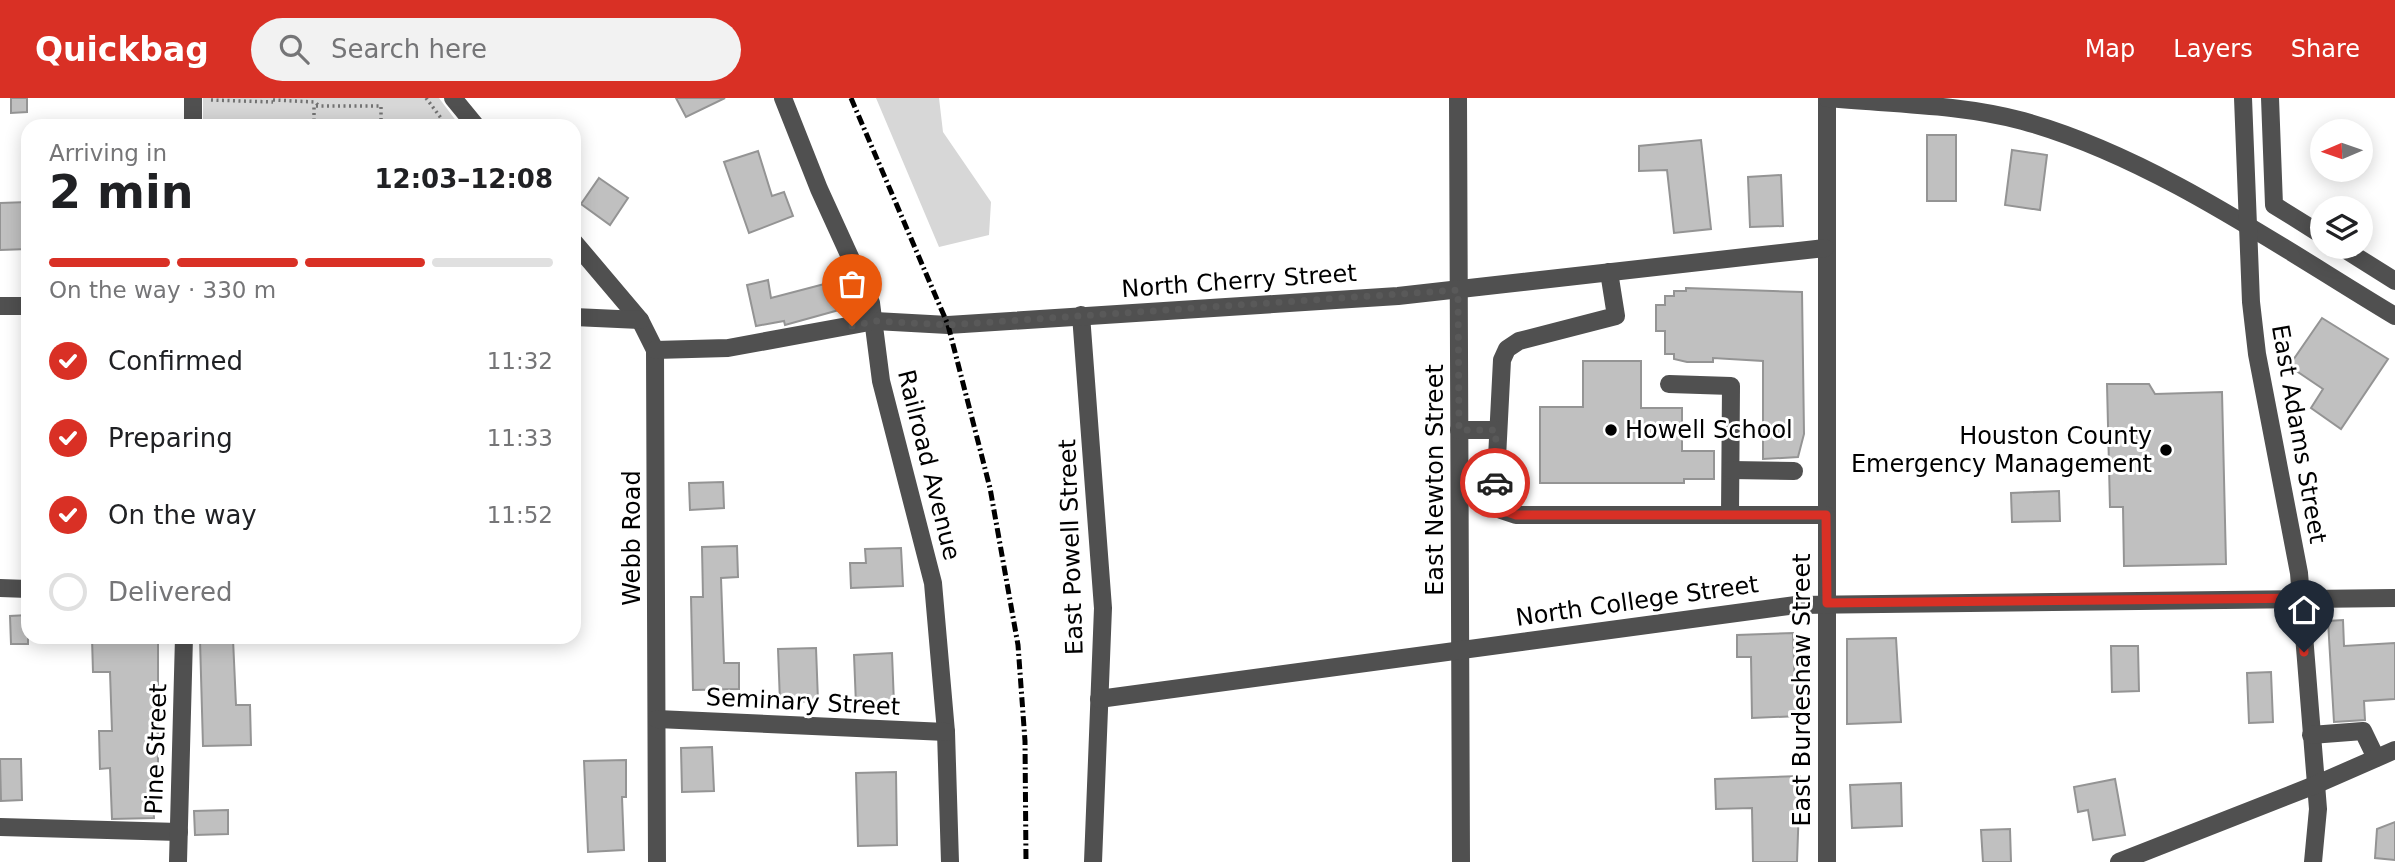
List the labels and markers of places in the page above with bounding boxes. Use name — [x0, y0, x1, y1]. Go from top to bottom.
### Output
pin — [822, 254, 882, 326]
place label: Howell School — [1625, 416, 1793, 444]
marker: Howell School — [1603, 422, 1619, 438]
place label: Houston County Emergency Management — [1851, 422, 2152, 478]
marker: Houston County Emergency Management — [2158, 442, 2174, 458]
pin — [2274, 580, 2334, 652]

